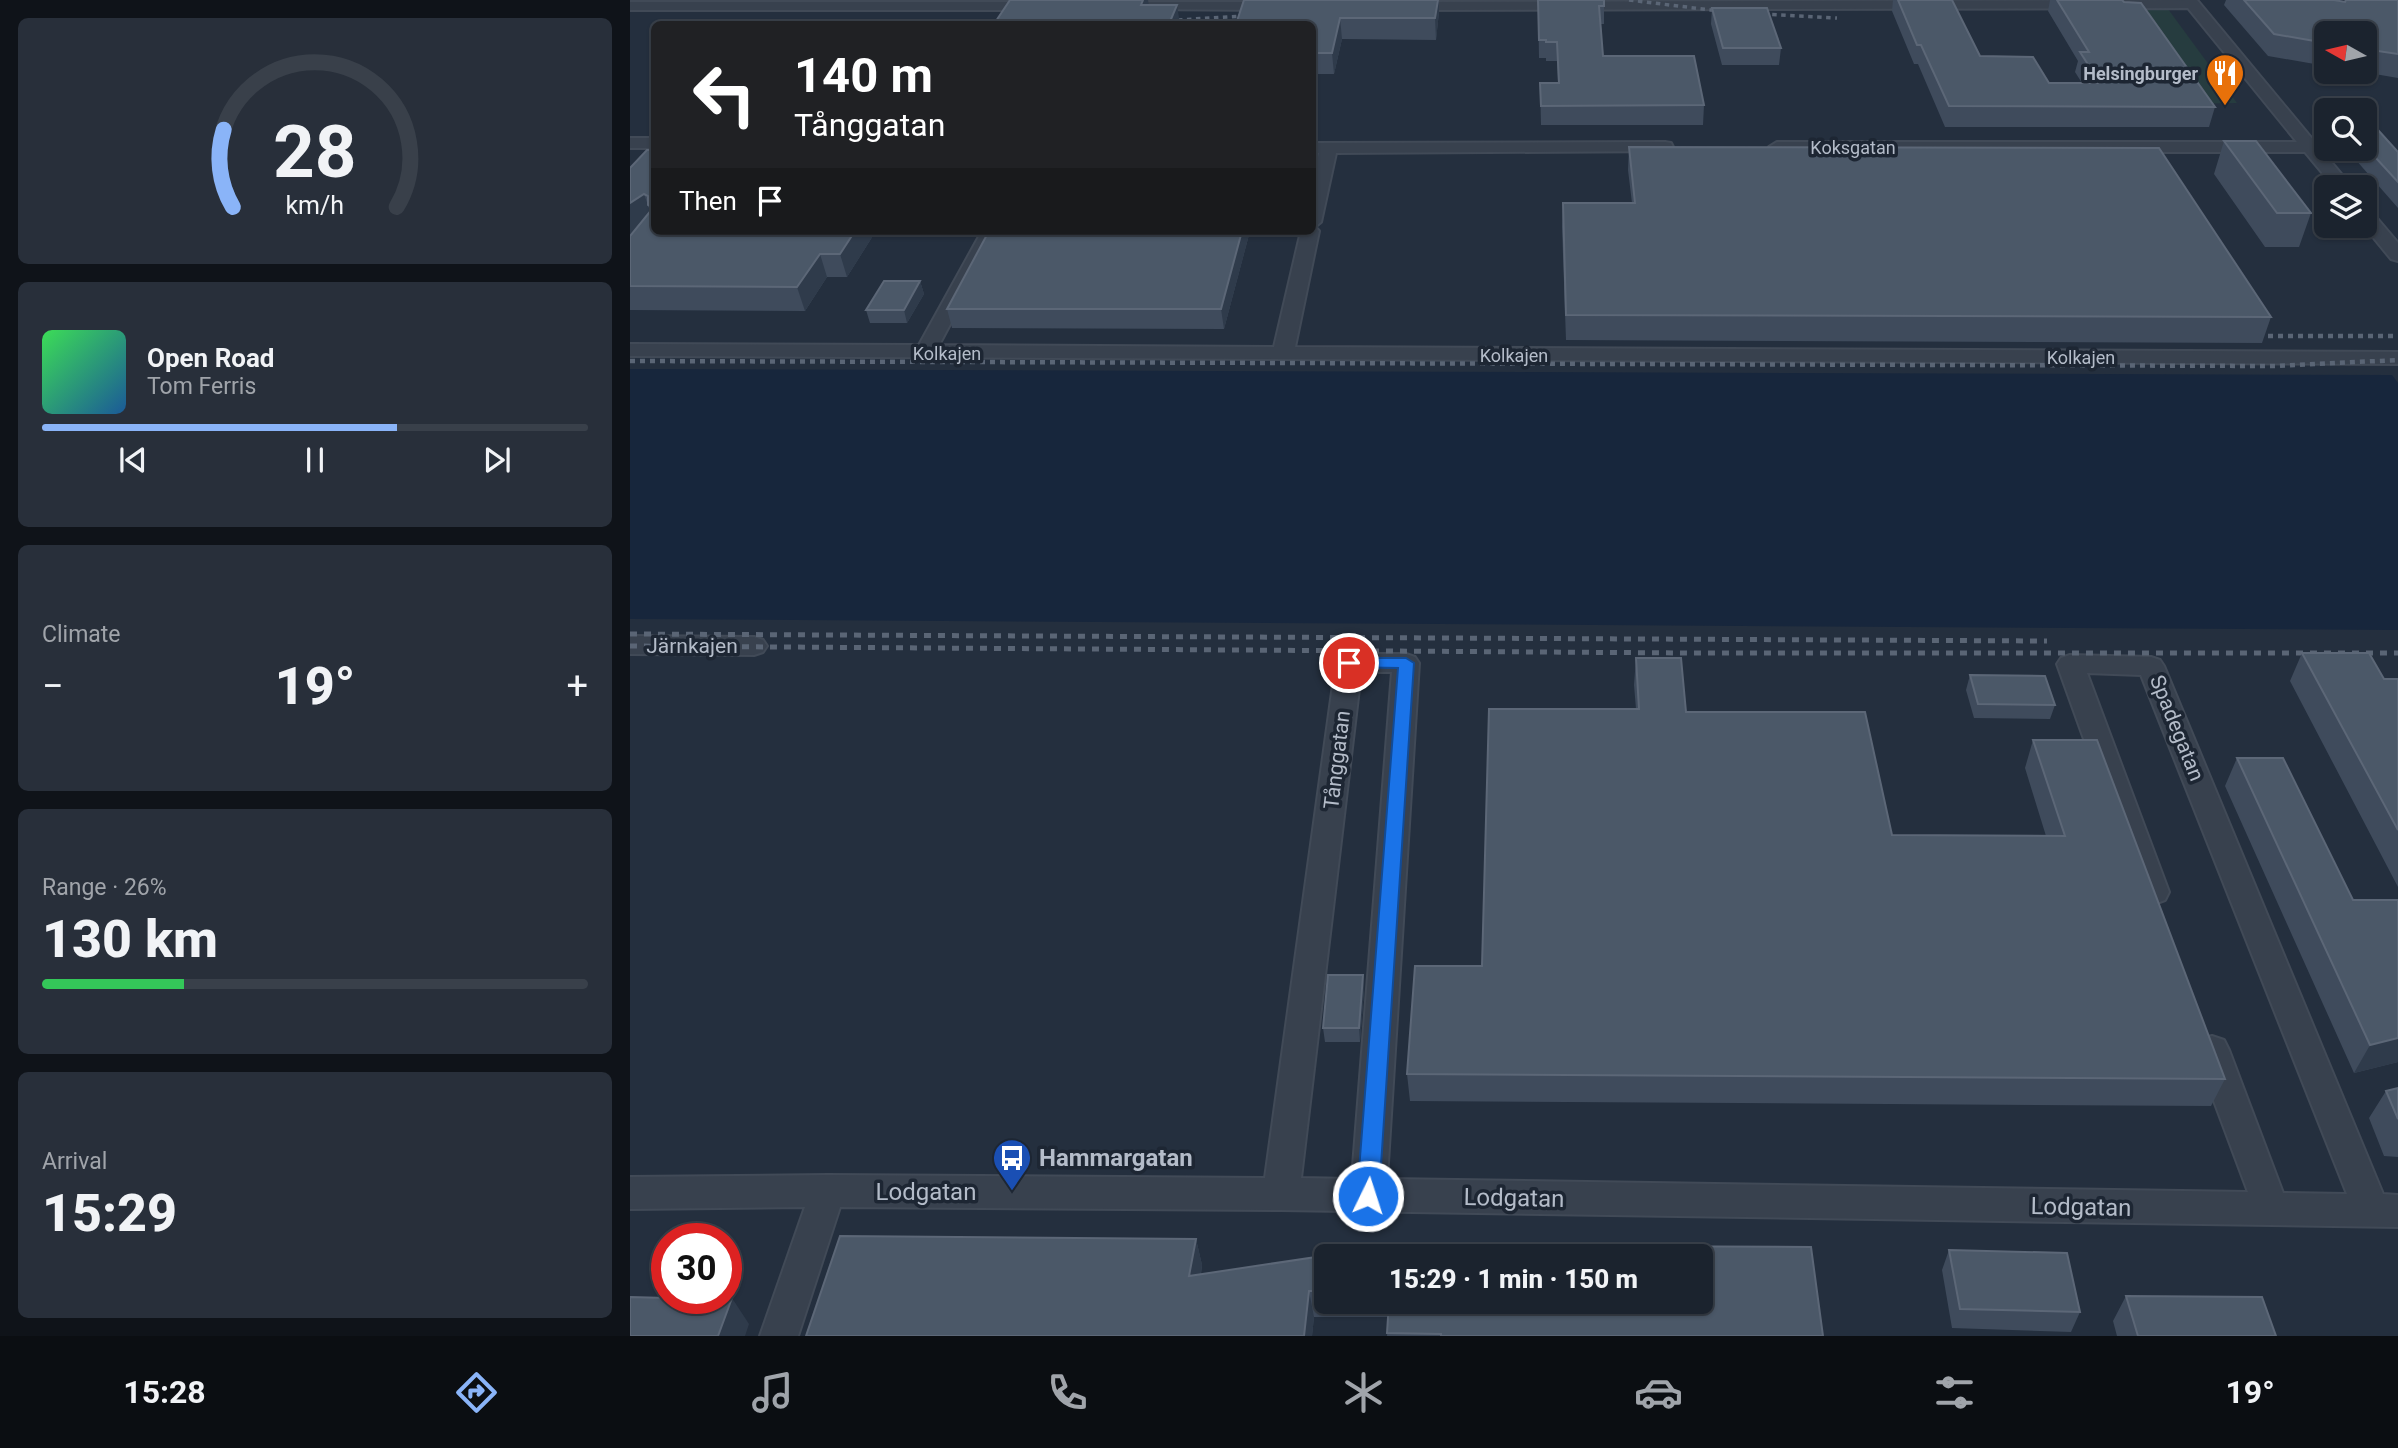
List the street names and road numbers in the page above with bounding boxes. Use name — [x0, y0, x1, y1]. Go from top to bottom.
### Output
street label: Koksgatan — [1810, 137, 1896, 158]
street label: Kolkajen — [913, 343, 981, 364]
street label: Kolkajen — [1480, 345, 1548, 366]
street label: Kolkajen — [2047, 347, 2115, 368]
street label: Järnkajen — [646, 634, 738, 658]
street label: Spadegatan — [2145, 672, 2209, 784]
street label: Tånggatan — [1319, 709, 1355, 811]
street label: Lodgatan — [876, 1178, 976, 1206]
street label: Lodgatan — [1463, 1183, 1565, 1213]
street label: Lodgatan — [2030, 1192, 2132, 1222]

